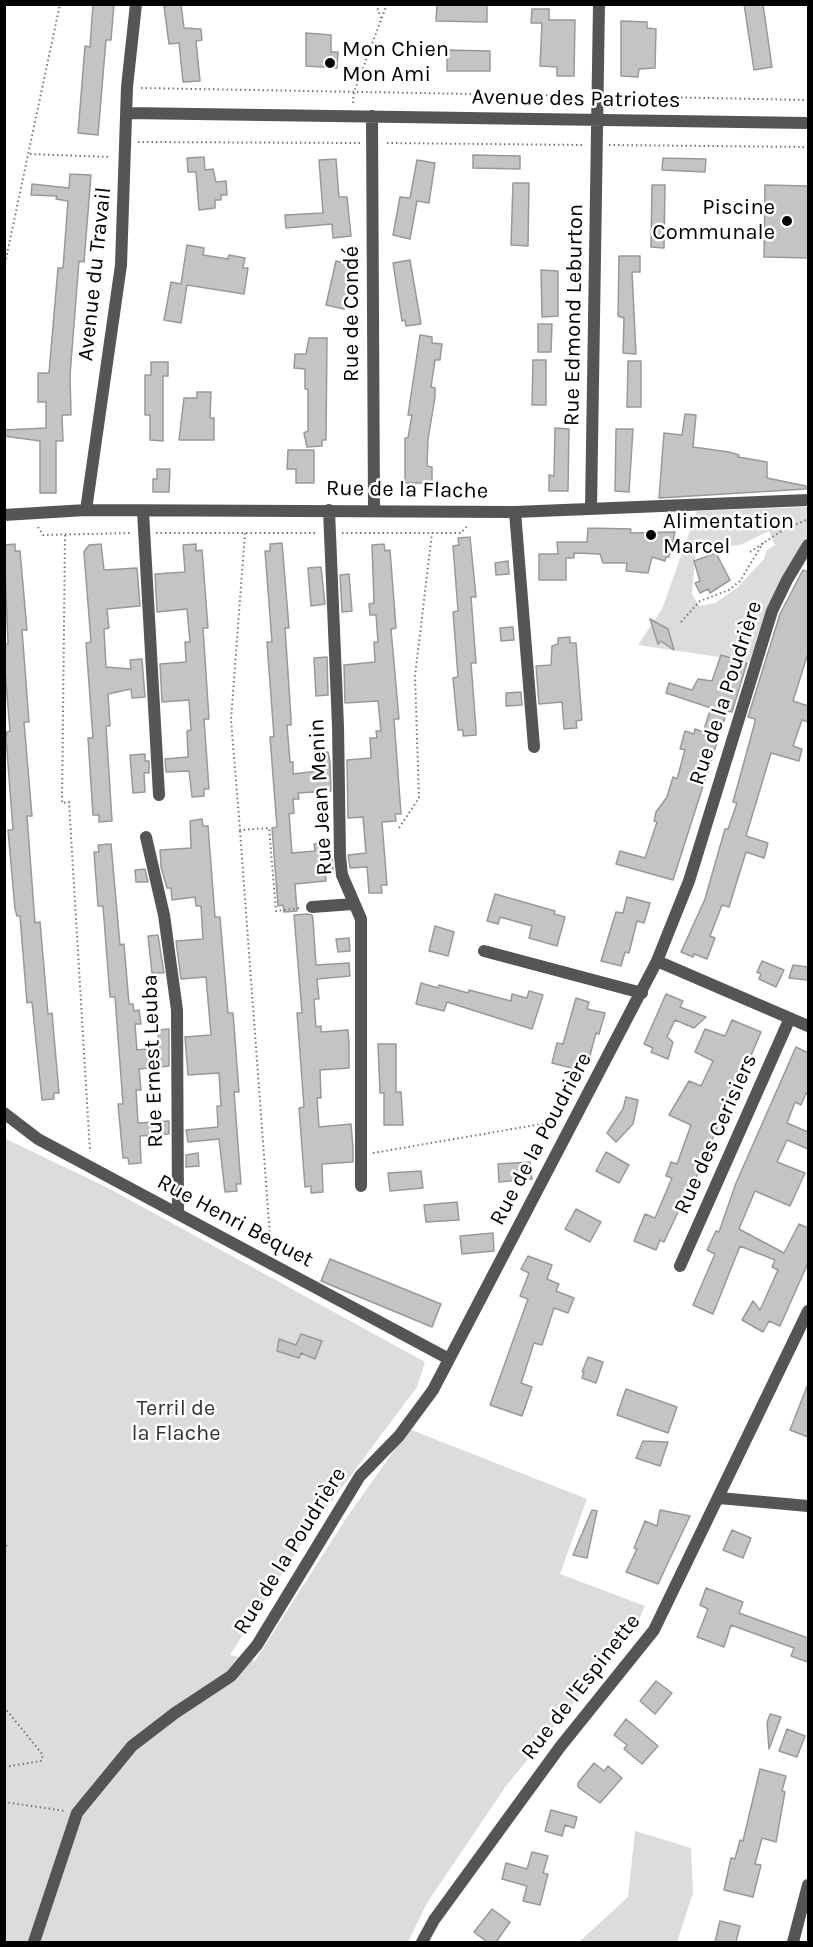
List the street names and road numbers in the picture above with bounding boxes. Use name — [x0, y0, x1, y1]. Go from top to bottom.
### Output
street label: Avenue des Patriotes — [471, 84, 681, 114]
street label: Avenue du Travail — [73, 186, 117, 362]
street label: Rue Edmond Leburton — [559, 204, 589, 426]
street label: Rue de Condé — [339, 246, 365, 382]
street label: Rue de la Flache — [326, 475, 488, 505]
street label: Rue de la Poudrière — [684, 598, 768, 788]
street label: Rue Jean Menin — [304, 718, 338, 876]
street label: Rue Ernest Leuba — [137, 974, 169, 1148]
street label: Rue de la Poudrière — [484, 1048, 598, 1230]
street label: Rue des Cerisiers — [669, 1050, 763, 1218]
street label: Rue Henri Bequet — [152, 1169, 318, 1273]
street label: Rue de la Poudrière — [228, 1463, 352, 1639]
street label: Rue de l'Espinette — [516, 1609, 646, 1765]

